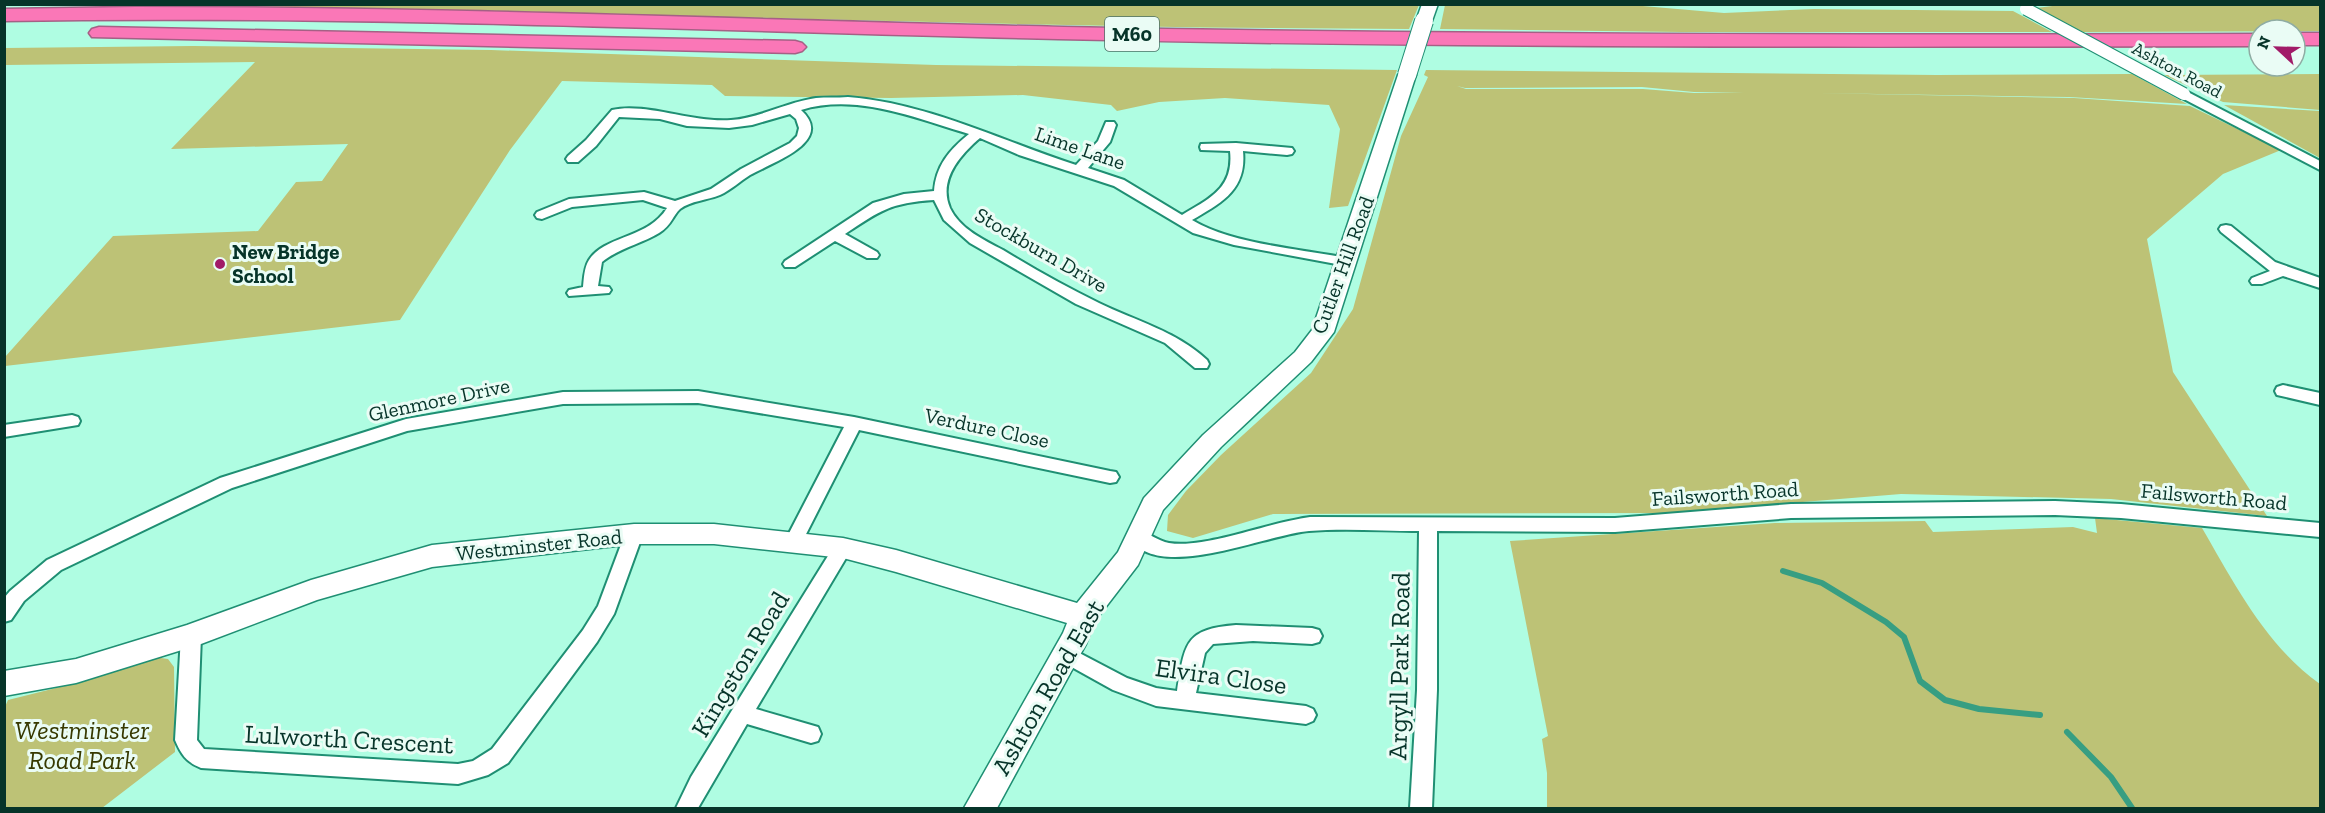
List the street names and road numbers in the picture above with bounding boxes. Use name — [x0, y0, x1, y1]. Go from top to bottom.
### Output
road number: M60 — [1105, 17, 1159, 51]
street label: Ashton Road — [2128, 37, 2226, 103]
street label: Lime Lane — [1032, 120, 1129, 175]
street label: Cutler Hill Road — [1306, 192, 1379, 337]
street label: Stockburn Drive — [971, 202, 1112, 298]
street label: Glenmore Drive — [366, 372, 512, 427]
street label: Verdure Close — [922, 402, 1052, 453]
street label: Failsworth Road — [1651, 476, 1800, 511]
street label: Failsworth Road — [2140, 478, 2289, 515]
street label: Westminster Road — [455, 523, 624, 566]
street label: Argyll Park Road — [1381, 572, 1417, 760]
street label: Kingston Road — [684, 585, 796, 743]
street label: Ashton Road East — [985, 593, 1111, 780]
street label: Elvira Close — [1153, 651, 1289, 701]
street label: Lulworth Crescent — [244, 718, 455, 760]

